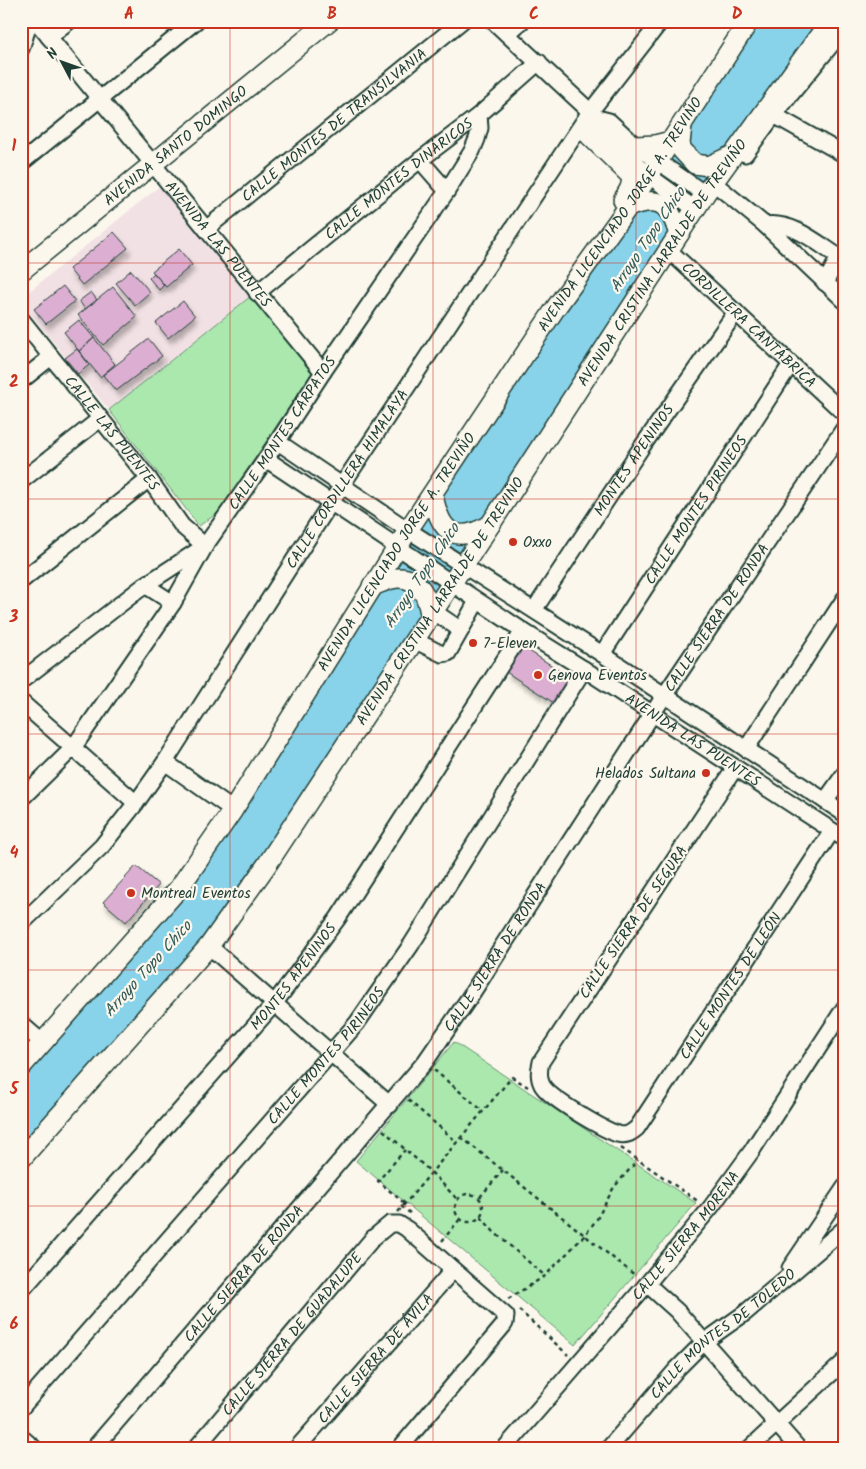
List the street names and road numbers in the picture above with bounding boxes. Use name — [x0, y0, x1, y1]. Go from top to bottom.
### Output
street label: CALLE MONTES DE TRANSILVANIA — [236, 43, 433, 209]
street label: AVENIDA SANTO DOMINGO — [99, 80, 254, 212]
street label: AVENIDA LICENCIADO JORGE A. TREVIÑO — [532, 93, 709, 337]
street label: CALLE MONTES DINÁRICOS — [320, 112, 479, 246]
street label: AVENIDA CRISTINA LARRALDE DE TREVIÑO — [572, 135, 754, 392]
street label: AVENIDA LAS PUENTES — [158, 176, 277, 313]
street label: CORDILLERA CANTÁBRICA — [675, 256, 821, 395]
street label: CALLE MONTES CÁRPATOS — [223, 352, 343, 516]
street label: CALLE LAS PUENTES — [58, 371, 165, 496]
street label: CALLE CORDILLERA HIMALAYA — [280, 385, 415, 574]
street label: MONTES APENINOS — [588, 400, 681, 521]
street label: AVENIDA LICENCIADO JORGE A. TREVIÑO — [312, 428, 482, 676]
street label: CALLE MONTES PIRINEOS — [639, 431, 754, 590]
street label: AVENIDA CRISTINA LARRALDE DE TREVIÑO — [350, 473, 531, 731]
street label: CALLE SIERRA DE RONDA — [659, 539, 776, 697]
street label: AVENIDA LAS PUENTES — [620, 688, 765, 794]
street label: CALLE SIERRA DE SEGURA — [573, 841, 694, 1004]
street label: CALLE SIERRA DE RONDA — [438, 878, 554, 1037]
street label: CALLE MONTES DE LEÓN — [674, 908, 788, 1065]
street label: MONTES APENINOS — [245, 918, 343, 1036]
street label: CALLE MONTES PIRINEOS — [262, 982, 392, 1131]
street label: CALLE SIERRA MORENA — [627, 1166, 747, 1307]
street label: CALLE SIERRA DE RONDA — [178, 1200, 310, 1348]
street label: CALLE SIERRA DE GUADALUPE — [217, 1246, 370, 1422]
street label: CALLE MONTES DE TOLEDO — [645, 1263, 802, 1405]
street label: CALLE SIERRA DE ÁVILA — [312, 1288, 440, 1430]

